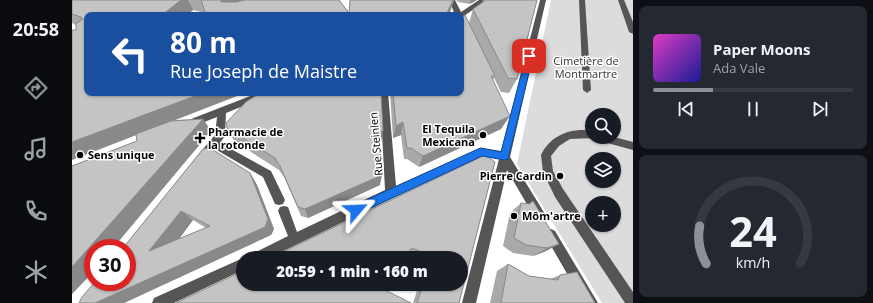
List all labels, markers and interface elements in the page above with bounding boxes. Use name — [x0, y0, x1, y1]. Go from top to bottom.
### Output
text: 20:58 — [13, 17, 59, 41]
text: 80 m — [170, 23, 237, 61]
icon: left — [104, 28, 156, 80]
pin — [512, 39, 546, 73]
text: Paper Moons — [713, 39, 811, 59]
icon: arrive — [518, 45, 540, 67]
park label: Cimetière de Montmartre — [553, 53, 619, 81]
text: Rue Joseph de Maistre — [170, 59, 357, 83]
text: Ada Vale — [713, 59, 765, 77]
icon: directions — [22, 74, 50, 102]
icon: previous — [675, 98, 697, 120]
icon: pause — [742, 98, 764, 120]
icon: next — [809, 98, 831, 120]
map controls — [585, 108, 621, 232]
button: search — [585, 108, 621, 144]
street label: Rue Steinlen — [365, 112, 386, 177]
place label: El Tequila Mexicana — [422, 121, 475, 149]
place label: Pharmacie de la rotonde — [208, 124, 284, 152]
marker: El Tequila Mexicana — [478, 130, 488, 140]
marker: Pharmacie de la rotonde — [195, 133, 205, 143]
icon: music — [22, 135, 50, 163]
place label: Sens unique — [88, 147, 155, 162]
marker: Sens unique — [75, 150, 85, 160]
button: layers — [585, 152, 621, 188]
place label: Pierre Cardin — [480, 168, 552, 183]
marker: Pierre Cardin — [555, 171, 565, 181]
position arrow — [335, 189, 377, 231]
button: + — [585, 196, 621, 232]
icon: phone — [22, 197, 50, 225]
text: 24 — [729, 203, 777, 259]
place label: Môm'artre — [522, 208, 581, 223]
marker: Môm'artre — [509, 211, 519, 221]
speed limit sign: 30 — [84, 239, 136, 291]
text: km/h — [736, 252, 770, 271]
icon: climate — [22, 258, 50, 286]
text: 20:59 · 1 min · 160 m — [276, 261, 428, 281]

